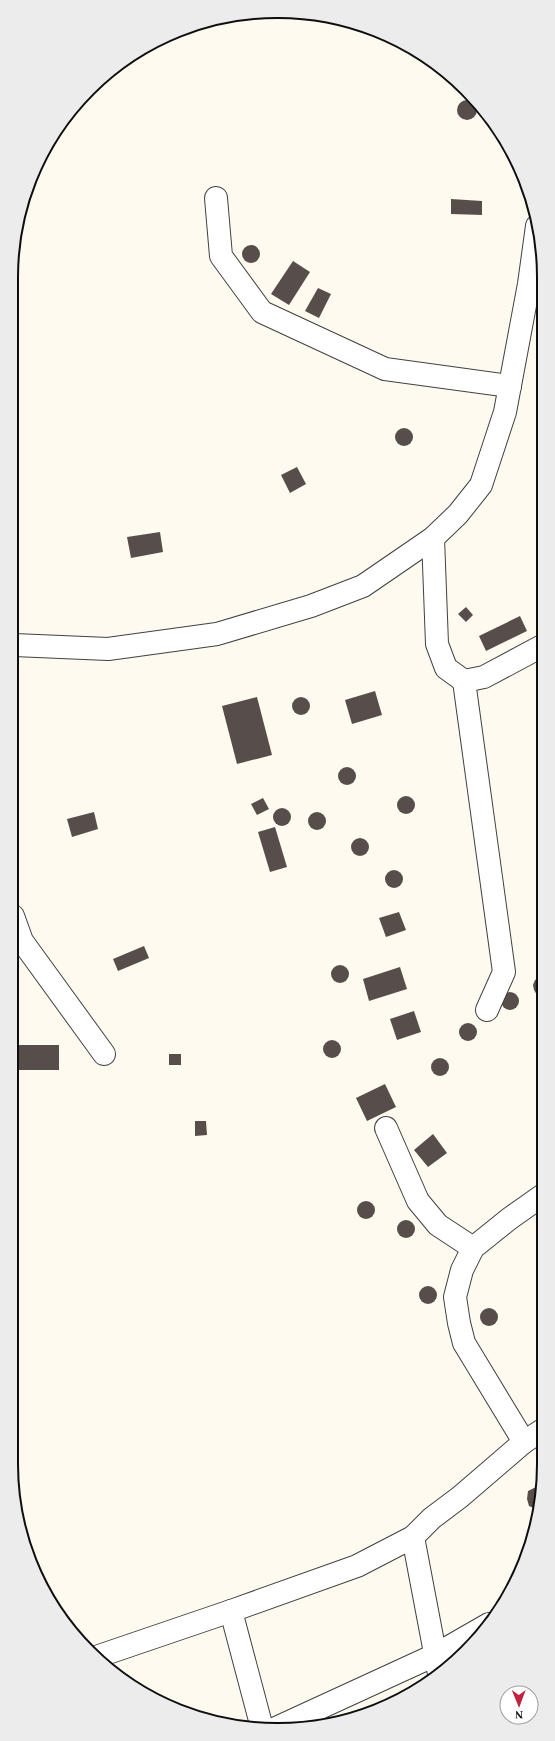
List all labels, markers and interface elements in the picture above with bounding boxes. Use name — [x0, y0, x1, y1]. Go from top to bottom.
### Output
north arrow — [499, 1685, 539, 1725]
text: N — [515, 1709, 523, 1721]

